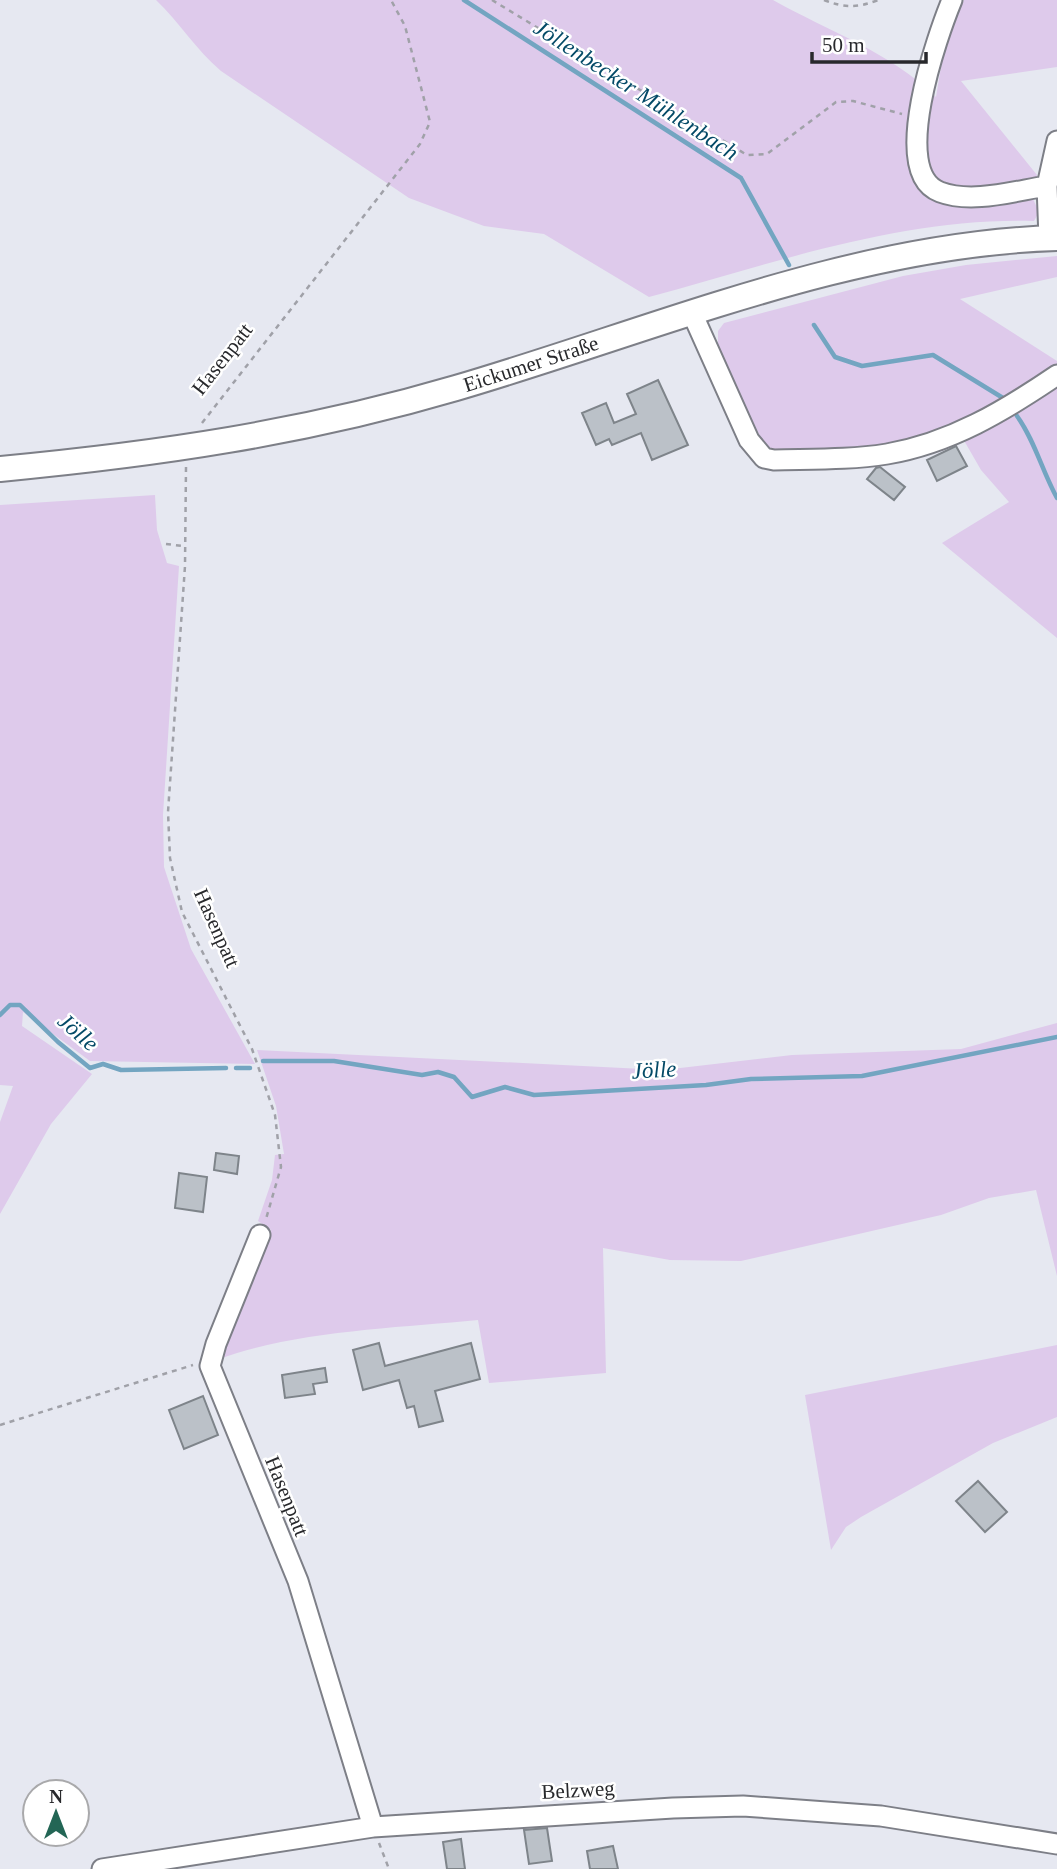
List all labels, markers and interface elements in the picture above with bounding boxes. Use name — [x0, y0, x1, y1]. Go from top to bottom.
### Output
water label: Jöllenbecker Mühlenbach — [529, 15, 743, 165]
scale bar — [812, 21, 926, 65]
text: 50 m — [822, 33, 865, 57]
street label: Hasenpatt — [187, 318, 257, 399]
street label: Eickumer Straße — [460, 331, 602, 397]
street label: Hasenpatt — [189, 885, 245, 971]
water label: Jölle — [53, 1008, 103, 1056]
water label: Jölle — [631, 1056, 677, 1084]
street label: Hasenpatt — [260, 1453, 314, 1540]
street label: Belzweg — [541, 1776, 616, 1804]
north arrow — [21, 1778, 91, 1848]
text: N — [49, 1786, 63, 1807]

